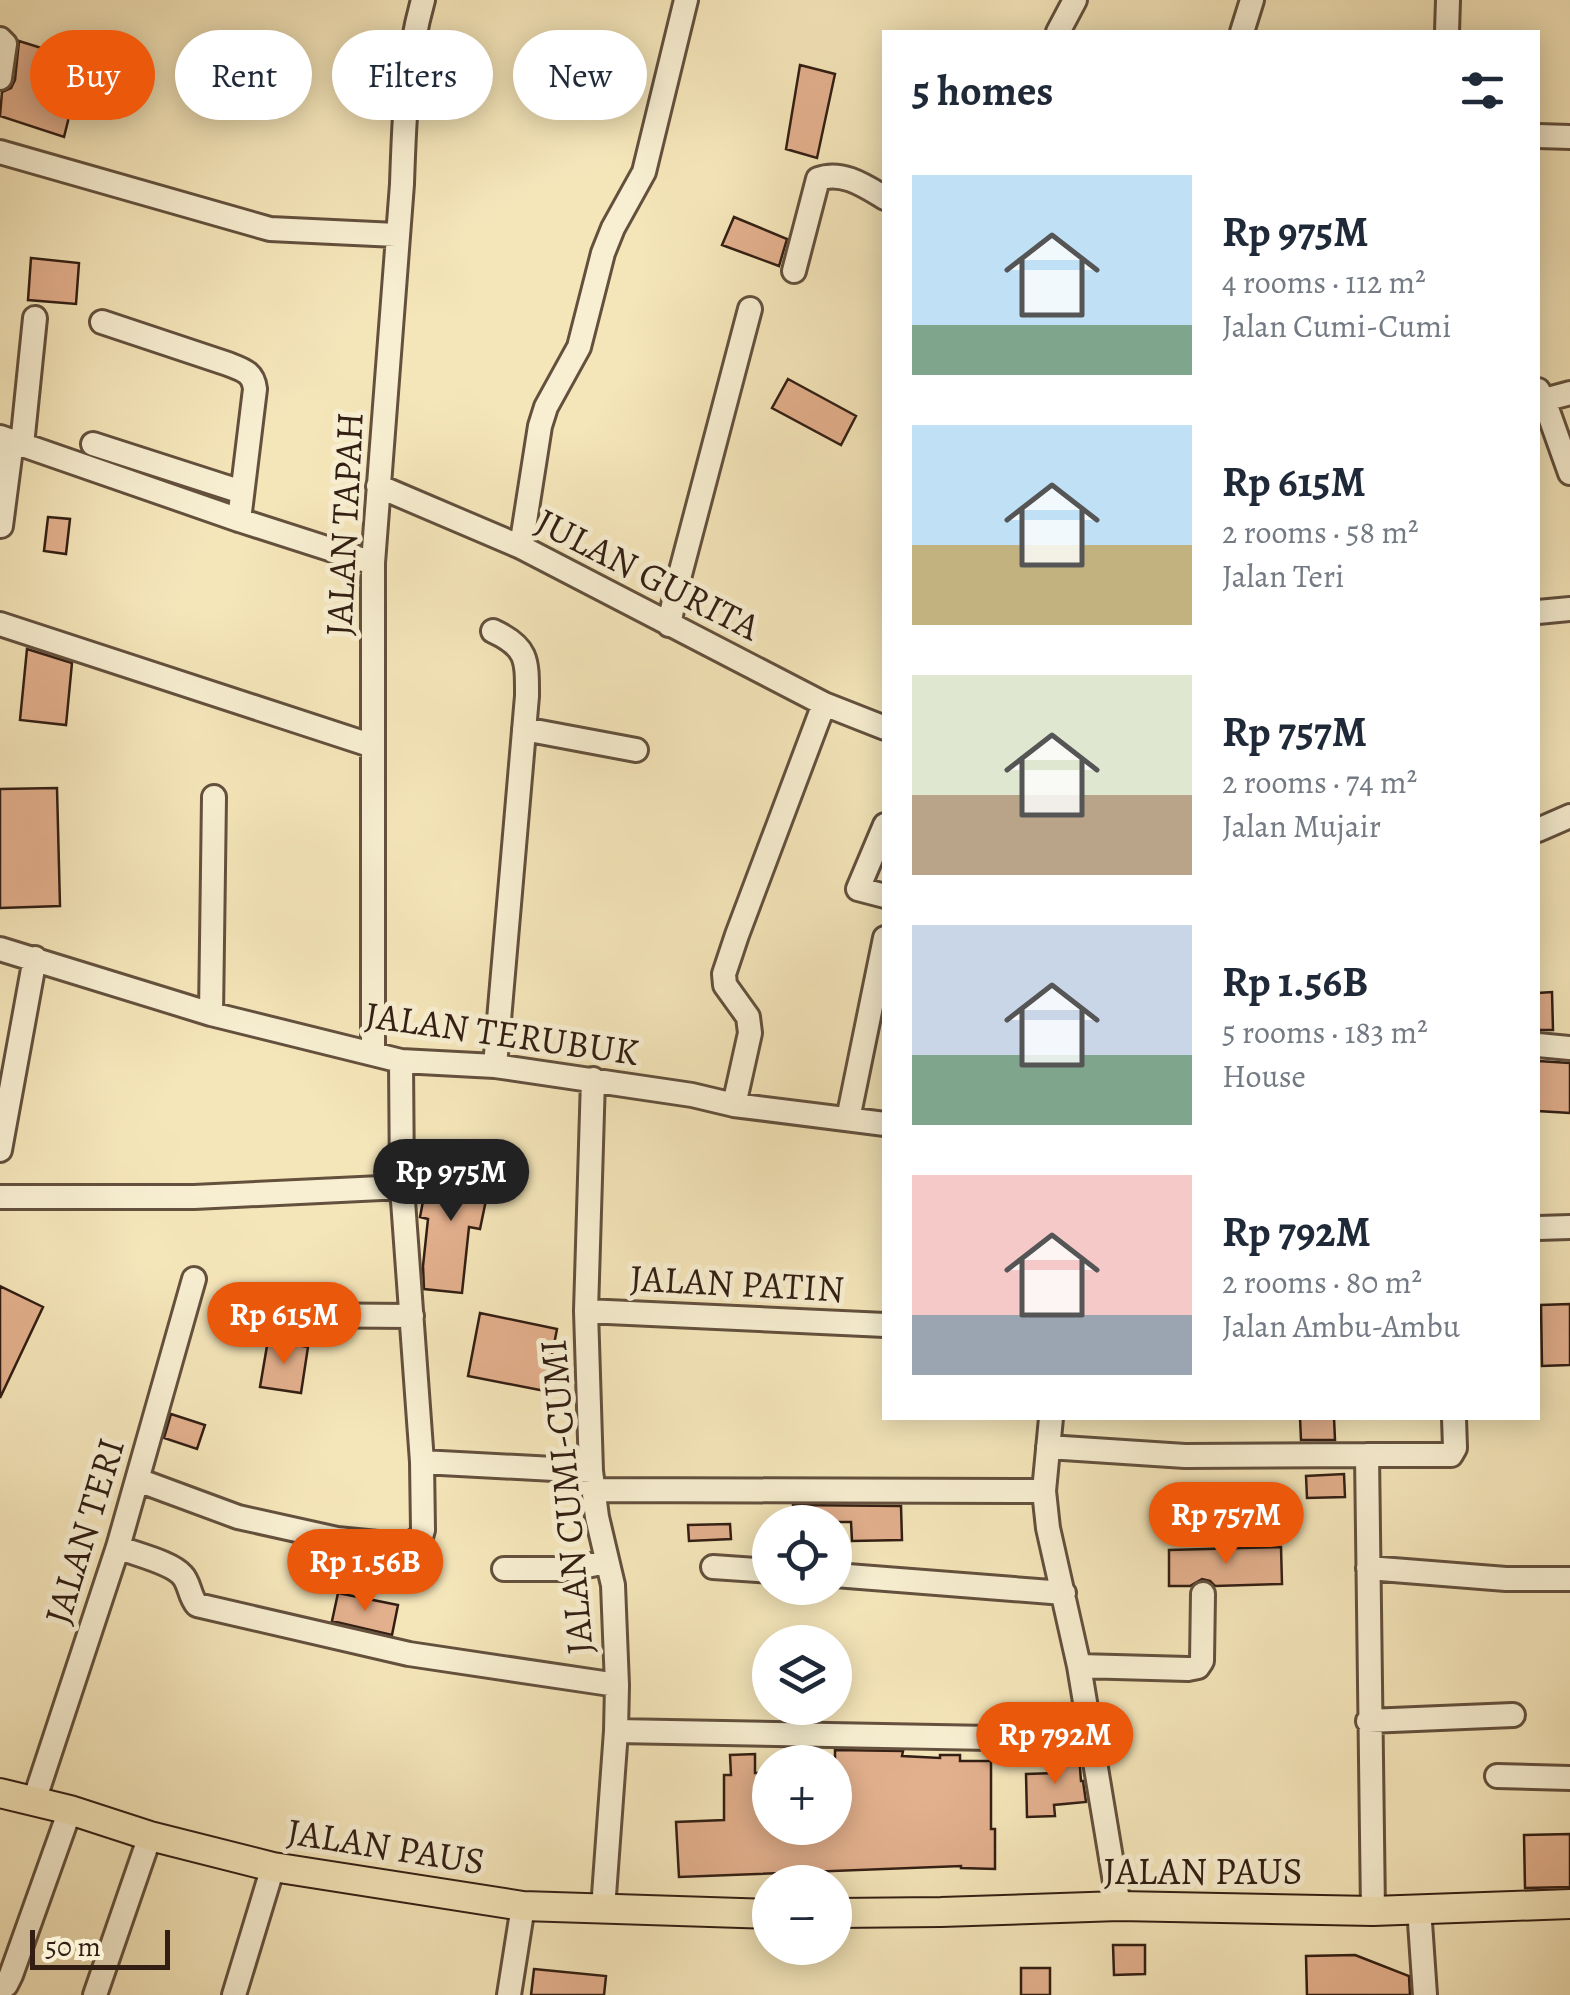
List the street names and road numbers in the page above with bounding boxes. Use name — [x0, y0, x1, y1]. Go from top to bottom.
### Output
street label: JALAN TAPAH — [312, 411, 376, 637]
street label: JULAN GURITA — [527, 495, 770, 653]
street label: JALAN TERUBUK — [362, 988, 642, 1078]
street label: JALAN PATIN — [629, 1251, 845, 1315]
street label: JALAN CUMI-CUMI — [526, 1337, 606, 1657]
street label: JALAN TERI — [31, 1432, 137, 1630]
street label: JALAN PAUS — [284, 1805, 488, 1887]
street label: JALAN PAUS — [1103, 1845, 1303, 1897]

